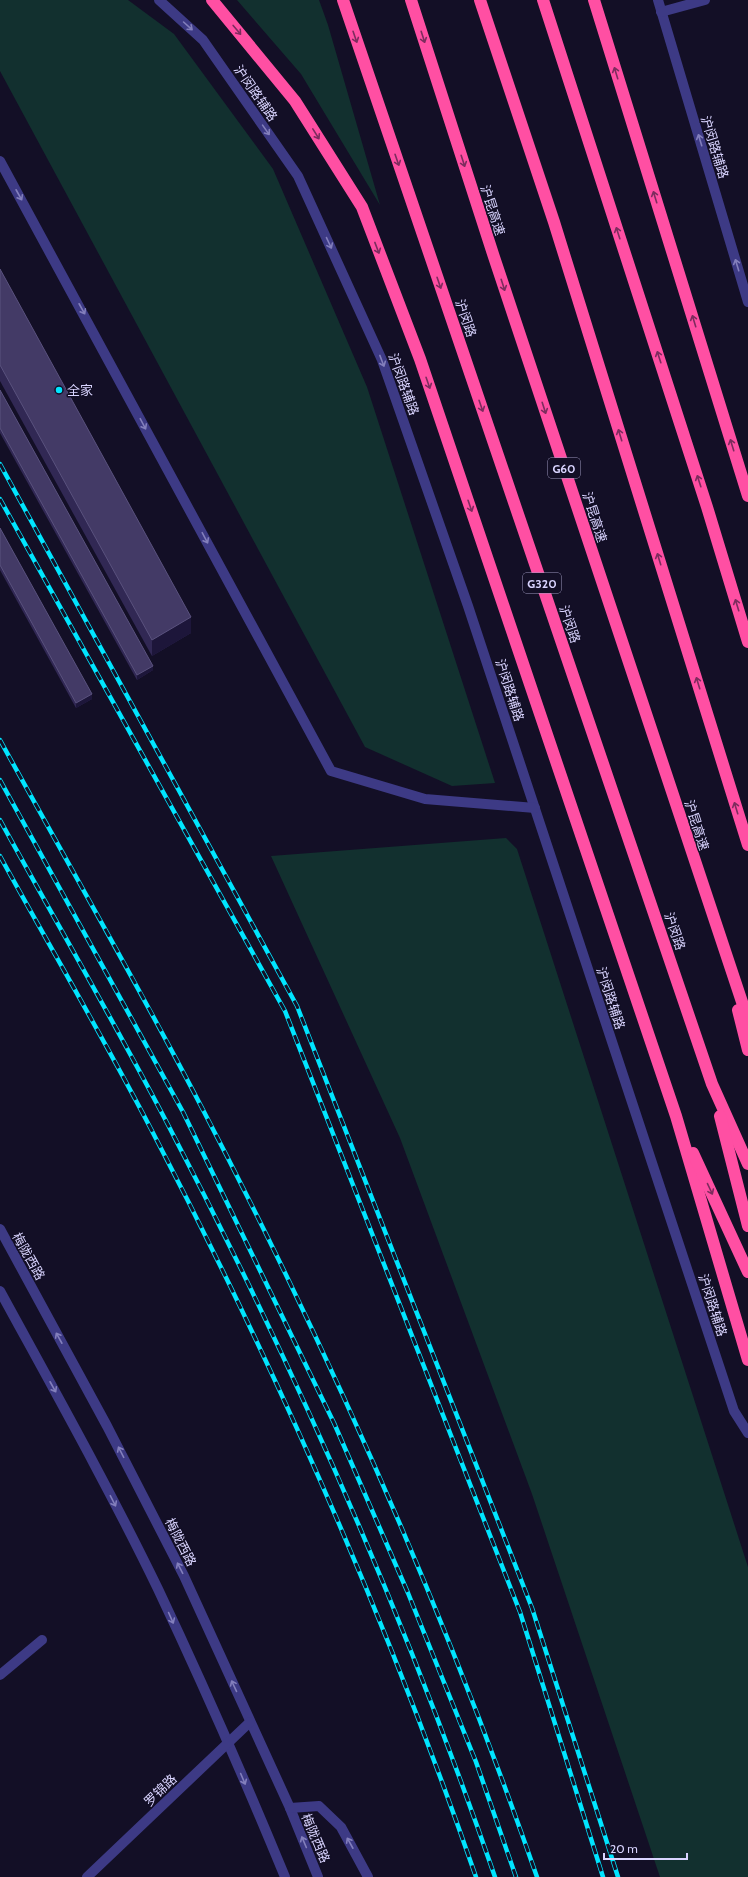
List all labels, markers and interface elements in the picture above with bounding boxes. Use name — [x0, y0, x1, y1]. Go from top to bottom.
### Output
one-way arrow — [183, 21, 193, 31]
one-way arrow — [232, 25, 241, 35]
one-way arrow — [420, 30, 427, 43]
one-way arrow — [352, 31, 360, 43]
street label: 沪闵路辅路 — [231, 62, 281, 124]
one-way arrow — [612, 66, 619, 79]
street label: 沪闵路辅路 — [698, 114, 732, 180]
one-way arrow — [262, 124, 270, 135]
one-way arrow — [312, 128, 320, 139]
one-way arrow — [696, 134, 703, 147]
one-way arrow — [394, 154, 402, 166]
one-way arrow — [459, 155, 467, 167]
street label: 沪昆高速 — [477, 183, 509, 237]
one-way arrow — [15, 189, 23, 201]
one-way arrow — [651, 190, 658, 203]
one-way arrow — [614, 228, 622, 240]
one-way arrow — [326, 237, 333, 249]
one-way arrow — [374, 242, 382, 254]
one-way arrow — [733, 258, 740, 271]
one-way arrow — [436, 276, 443, 289]
one-way arrow — [500, 278, 507, 291]
street label: 沪闵路 — [452, 297, 480, 339]
one-way arrow — [78, 303, 86, 315]
one-way arrow — [690, 315, 697, 328]
street label: 沪闵路辅路 — [385, 351, 423, 417]
one-way arrow — [654, 351, 662, 363]
one-way arrow — [379, 355, 387, 367]
one-way arrow — [424, 377, 432, 389]
place label: 全家 — [67, 382, 93, 398]
marker: 全家 — [54, 385, 64, 395]
one-way arrow — [478, 399, 485, 412]
one-way arrow — [541, 401, 548, 414]
one-way arrow — [140, 418, 147, 430]
one-way arrow — [616, 429, 623, 442]
one-way arrow — [728, 439, 735, 452]
road number: G60 — [548, 458, 580, 478]
one-way arrow — [695, 474, 702, 487]
street label: 沪昆高速 — [579, 490, 611, 544]
one-way arrow — [467, 499, 474, 512]
one-way arrow — [202, 532, 209, 544]
one-way arrow — [655, 553, 662, 566]
road number: G320 — [523, 573, 561, 593]
one-way arrow — [733, 599, 740, 612]
street label: 沪闵路 — [556, 603, 584, 645]
street label: 沪闵路辅路 — [492, 657, 528, 723]
one-way arrow — [694, 677, 701, 690]
street label: 沪昆高速 — [681, 798, 713, 852]
one-way arrow — [732, 801, 739, 814]
street label: 沪闵路 — [661, 910, 689, 952]
street label: 沪闵路辅路 — [593, 965, 629, 1031]
one-way arrow — [707, 1183, 714, 1195]
street label: 梅陇西路 — [9, 1229, 49, 1283]
street label: 沪闵路辅路 — [695, 1272, 731, 1338]
one-way arrow — [55, 1332, 63, 1344]
one-way arrow — [49, 1380, 57, 1392]
one-way arrow — [117, 1446, 124, 1458]
one-way arrow — [110, 1495, 118, 1507]
street label: 梅陇西路 — [162, 1515, 200, 1569]
one-way arrow — [176, 1562, 183, 1574]
one-way arrow — [168, 1612, 175, 1624]
one-way arrow — [230, 1681, 237, 1693]
street label: 罗锦路 — [140, 1771, 180, 1809]
one-way arrow — [240, 1773, 247, 1785]
street label: 梅陇西路 — [298, 1811, 334, 1865]
scale bar — [604, 1835, 687, 1861]
one-way arrow — [300, 1837, 307, 1849]
one-way arrow — [345, 1837, 353, 1849]
text: 20 m — [610, 1841, 638, 1856]

